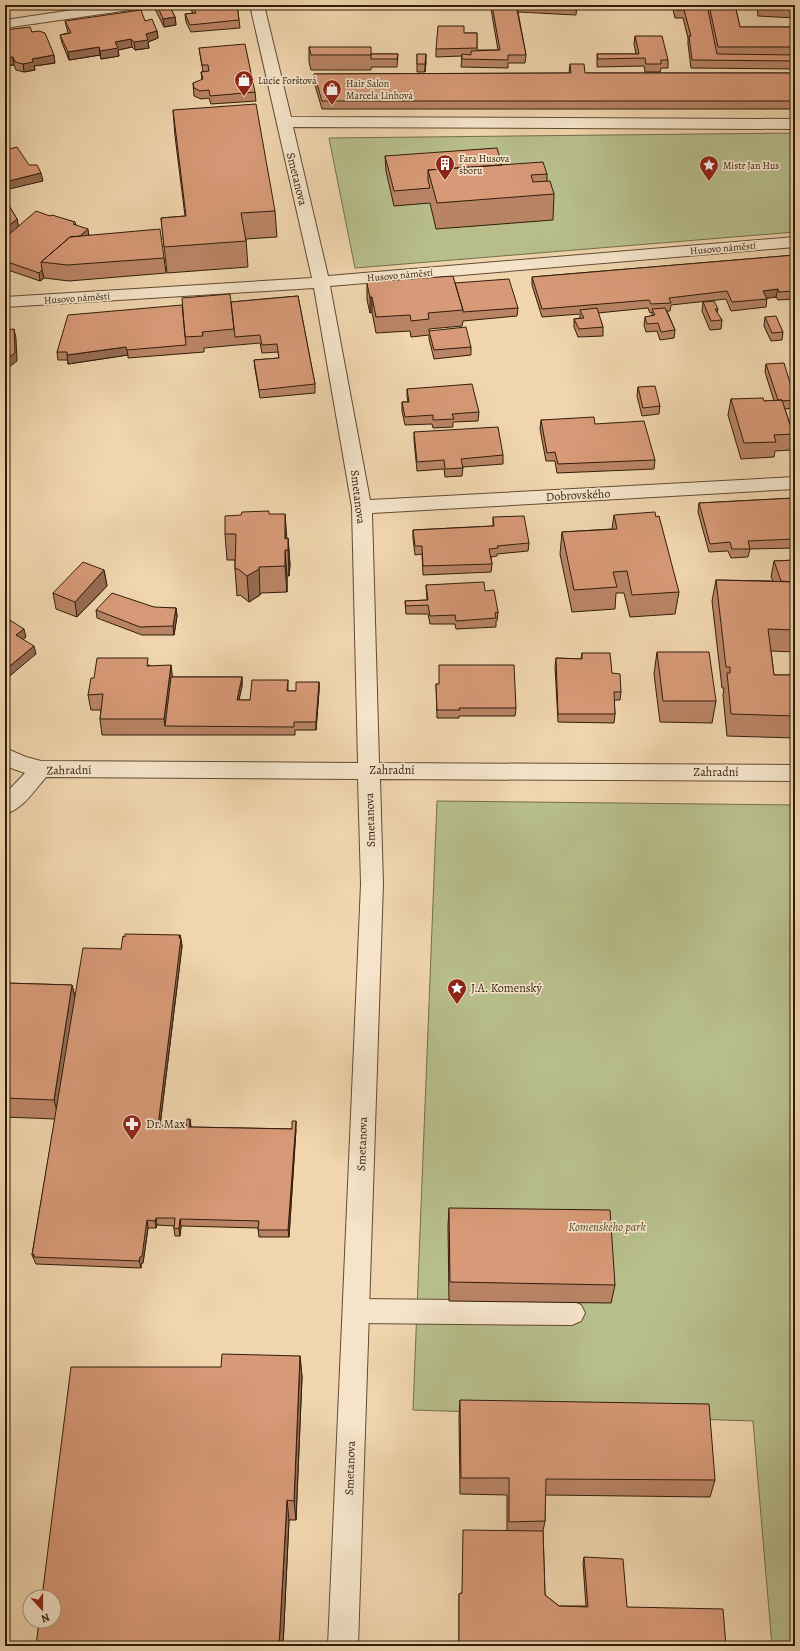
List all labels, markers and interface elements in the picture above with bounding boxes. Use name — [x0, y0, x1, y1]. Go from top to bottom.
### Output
shop icon: Lucie Forštová — [233, 69, 255, 97]
place label: Lucie Forštová — [258, 74, 317, 87]
place label: Hair Salon Marcela Linhová — [346, 77, 413, 102]
shop icon: Hair Salon Marcela Linhová — [321, 78, 343, 106]
street label: Smetanova — [283, 151, 311, 208]
place label: Fara Husova sboru — [459, 152, 510, 177]
building icon: Fara Husova sboru — [434, 153, 456, 181]
place icon: Mistr Jan Hus — [698, 154, 720, 182]
place label: Mistr Jan Hus — [723, 159, 779, 172]
street label: Husovo náměstí — [689, 239, 757, 257]
street label: Husovo náměstí — [366, 266, 434, 284]
street label: Husovo náměstí — [44, 289, 111, 307]
street label: Smetanova — [347, 469, 369, 525]
street label: Dobrovského — [545, 485, 611, 505]
street label: Zahradní — [46, 762, 92, 778]
street label: Zahradní — [369, 762, 415, 778]
street label: Zahradní — [693, 764, 739, 780]
street label: Smetanova — [361, 792, 379, 847]
place icon: J.A. Komenský — [446, 977, 468, 1005]
place label: J.A. Komenský — [471, 980, 543, 996]
pharmacy icon: Dr. Max — [121, 1113, 143, 1141]
place label: Dr. Max — [146, 1116, 186, 1132]
street label: Smetanova — [353, 1116, 371, 1171]
park label: Komenského park — [568, 1219, 646, 1235]
street label: Smetanova — [341, 1440, 359, 1495]
north arrow — [22, 1589, 62, 1629]
text: N — [39, 1609, 52, 1626]

